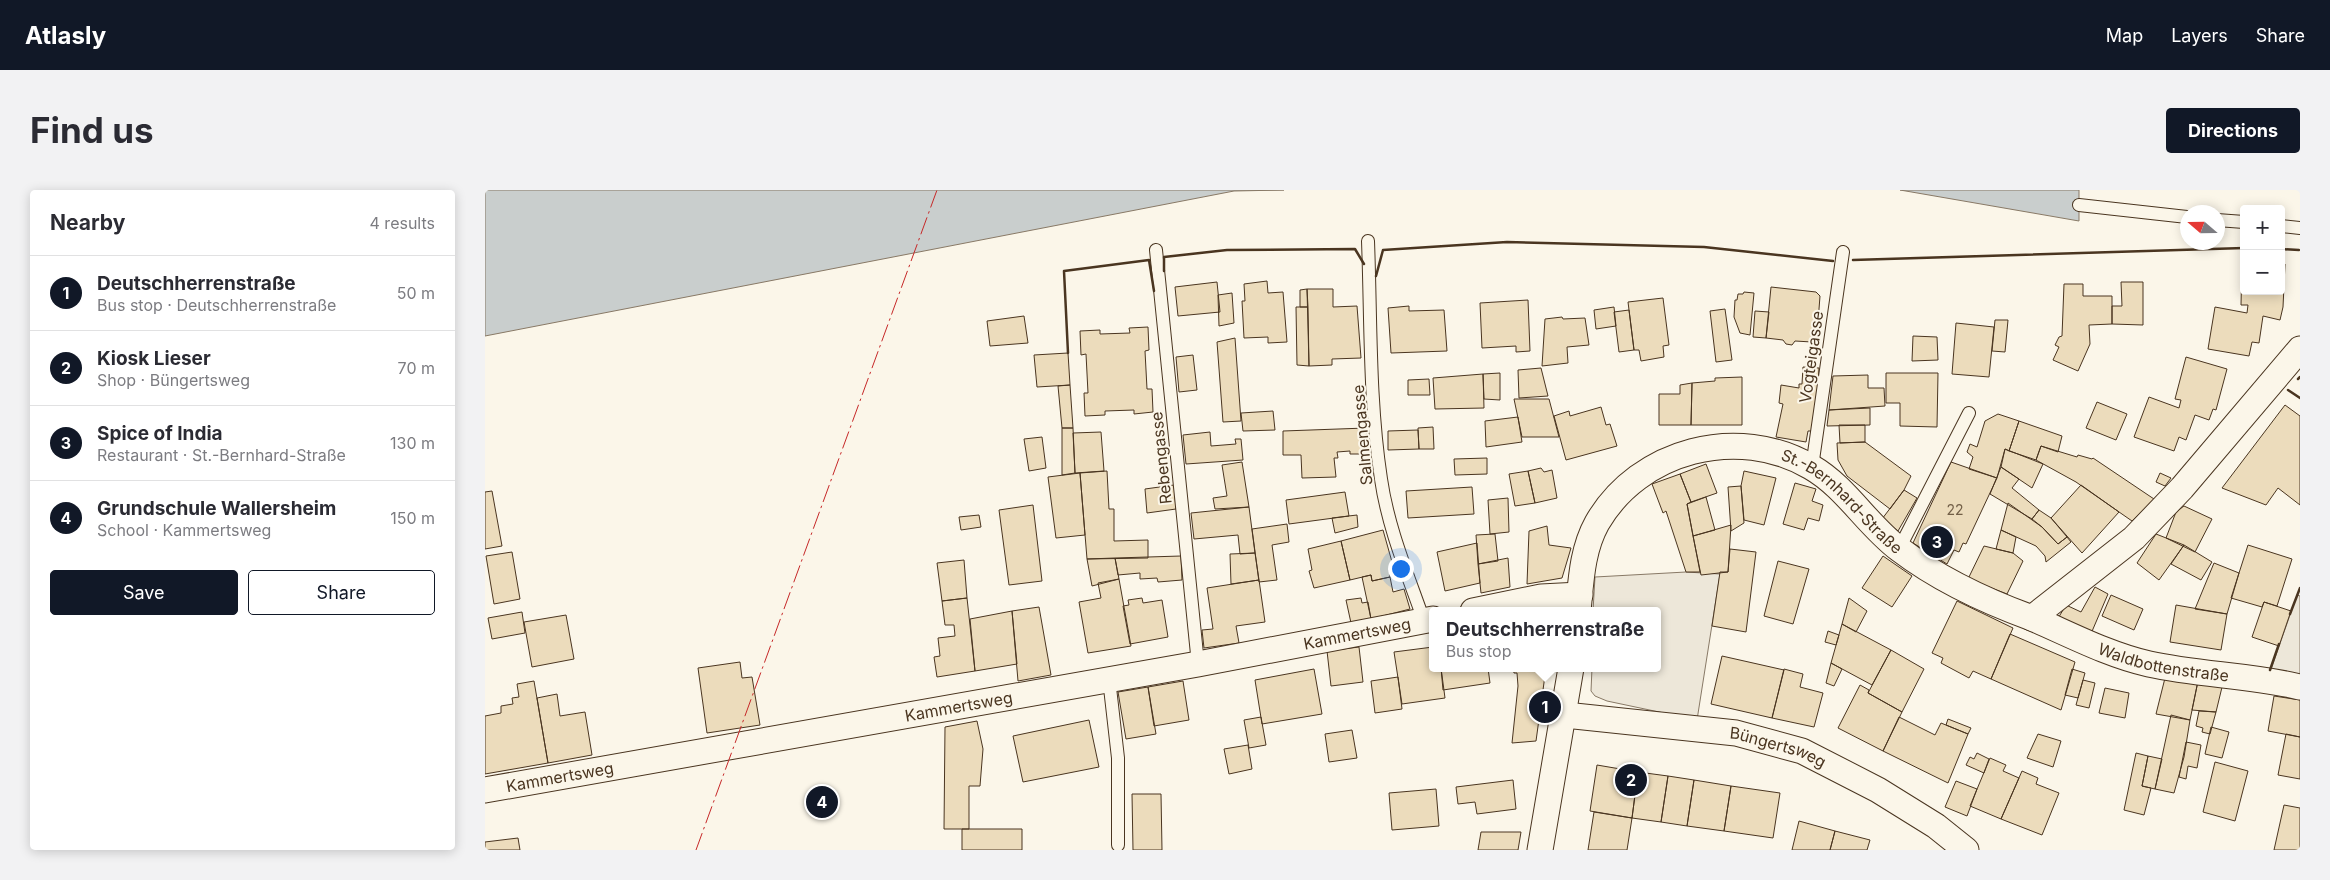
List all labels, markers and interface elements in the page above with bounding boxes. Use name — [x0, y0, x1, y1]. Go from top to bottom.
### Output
text: Atlasly — [25, 21, 106, 50]
text: Map — [2106, 25, 2143, 46]
text: Layers — [2171, 25, 2228, 46]
text: Share — [2256, 25, 2305, 46]
button: Directions — [2166, 108, 2300, 153]
text: Find us — [30, 109, 154, 151]
north arrow — [2180, 205, 2225, 250]
map controls — [2240, 205, 2285, 295]
button: + — [2240, 205, 2285, 250]
text: Nearby — [50, 210, 125, 235]
text: 4 results — [370, 213, 435, 233]
button: − — [2240, 250, 2285, 295]
text: Deutschherrenstraße — [97, 272, 296, 295]
text: 1 — [63, 283, 69, 303]
text: 50 m — [397, 283, 435, 303]
text: Bus stop · Deutschherrenstraße — [97, 295, 336, 315]
street label: Vogteigasse — [1795, 310, 1827, 404]
text: Kiosk Lieser — [97, 347, 211, 370]
text: 2 — [61, 358, 71, 378]
text: 70 m — [398, 358, 435, 378]
text: Shop · Büngertsweg — [97, 370, 250, 390]
street label: Salmengasse — [1348, 384, 1376, 486]
street label: Rebengasse — [1146, 411, 1176, 505]
text: Spice of India — [97, 422, 223, 445]
text: 3 — [61, 433, 71, 453]
text: 130 m — [390, 433, 435, 453]
street label: St.-Bernhard-Straße — [1779, 444, 1906, 558]
text: Restaurant · St.-Bernhard-Straße — [97, 445, 346, 465]
text: Grundschule Wallersheim — [97, 497, 336, 520]
house number: 22 — [1946, 501, 1964, 518]
text: 4 — [61, 508, 71, 528]
text: 150 m — [390, 508, 435, 528]
text: School · Kammertsweg — [97, 520, 271, 540]
pin: 3 — [1921, 523, 1953, 561]
your location — [1388, 556, 1414, 582]
button: Save — [50, 570, 238, 615]
button: Share — [248, 570, 435, 615]
popup — [1429, 607, 1661, 672]
street label: Kammertsweg — [1302, 613, 1412, 654]
text: Deutschherrenstraße — [1446, 618, 1644, 641]
street label: Waldbottenstraße — [2095, 638, 2230, 686]
text: Bus stop — [1446, 641, 1511, 661]
street label: Kammertsweg — [903, 687, 1014, 726]
pin: 1 — [1529, 688, 1561, 726]
street label: Büngertsweg — [1729, 722, 1830, 772]
street label: Kammertsweg — [505, 757, 615, 796]
pin: 2 — [1615, 761, 1647, 799]
pin: 4 — [806, 783, 838, 821]

